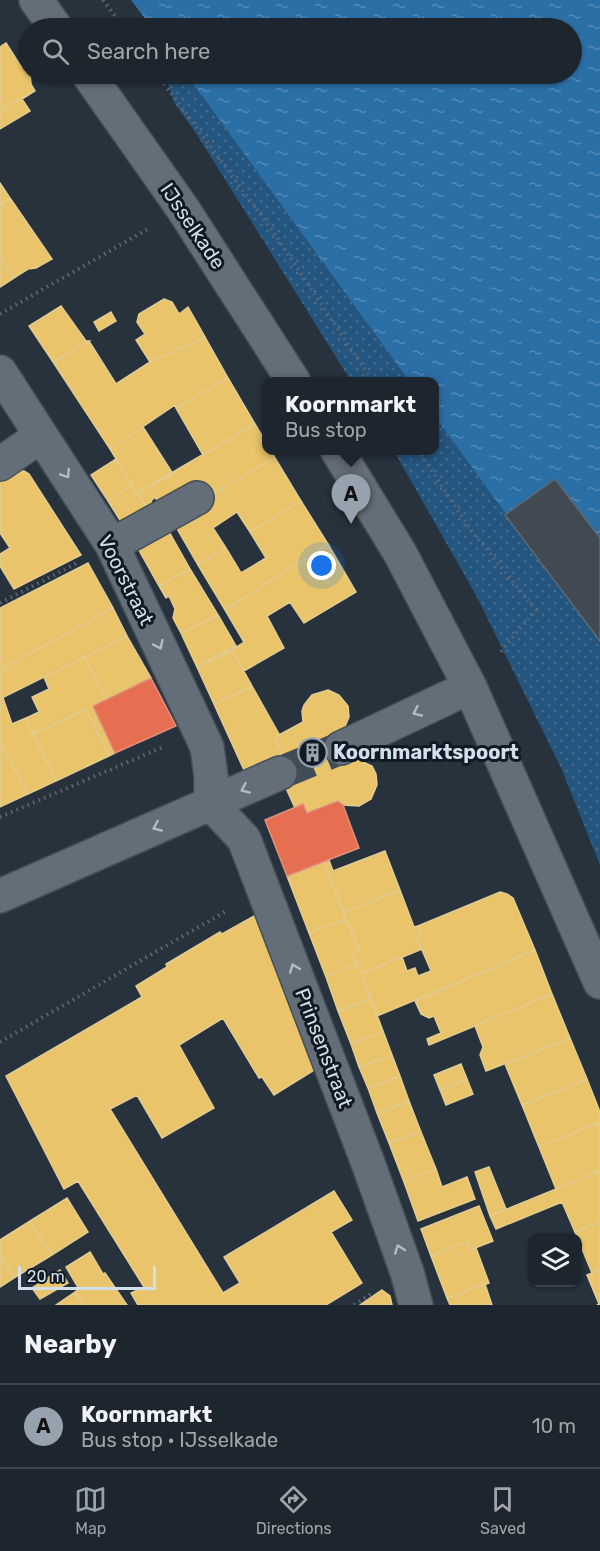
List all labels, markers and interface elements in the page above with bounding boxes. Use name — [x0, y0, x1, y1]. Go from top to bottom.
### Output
search box — [18, 18, 582, 84]
icon: search — [39, 35, 72, 68]
text: Search here — [87, 38, 210, 65]
street label: IJsselkade — [155, 178, 231, 274]
popup — [262, 377, 439, 455]
text: Koornmarkt — [285, 391, 416, 418]
text: Bus stop — [285, 418, 367, 442]
one-way arrow — [59, 467, 70, 478]
pin: A — [332, 474, 370, 524]
street label: Voorstraat — [93, 531, 159, 629]
your location — [307, 551, 336, 580]
one-way arrow — [151, 639, 163, 650]
one-way arrow — [412, 705, 423, 717]
building icon: Koornmarktspoort — [296, 736, 328, 768]
place label: Koornmarktspoort — [333, 740, 519, 764]
one-way arrow — [241, 782, 252, 794]
one-way arrow — [152, 820, 163, 832]
one-way arrow — [288, 963, 301, 974]
street label: Prinsenstraat — [290, 985, 358, 1111]
map controls — [528, 1233, 582, 1287]
button: layers — [528, 1233, 582, 1287]
one-way arrow — [393, 1244, 406, 1255]
scale bar — [18, 1263, 156, 1290]
text: 20 m — [27, 1267, 65, 1286]
text: Nearby — [24, 1329, 117, 1360]
text: Koornmarkt — [81, 1401, 212, 1428]
text: A — [36, 1414, 51, 1438]
text: 10 m — [532, 1414, 576, 1438]
text: Bus stop · IJsselkade — [81, 1428, 278, 1452]
tab: Map — [74, 1483, 107, 1538]
tab: Directions — [256, 1483, 332, 1538]
tab: Saved — [480, 1483, 526, 1538]

